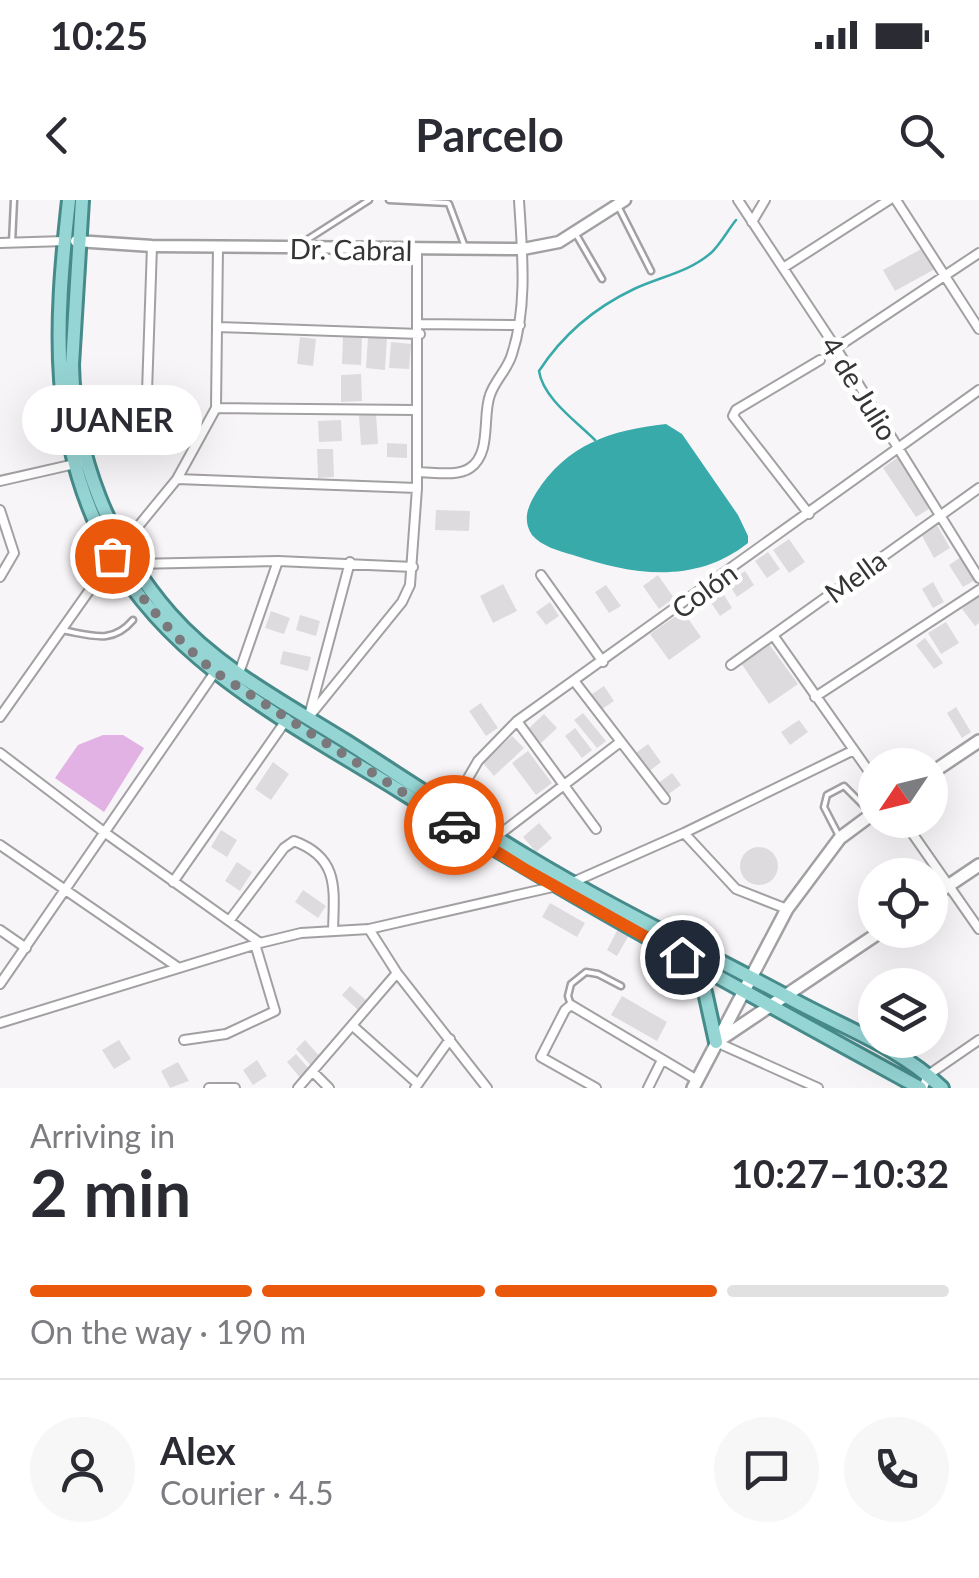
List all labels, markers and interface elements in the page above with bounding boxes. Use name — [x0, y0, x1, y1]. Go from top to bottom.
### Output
text: 10:25 — [50, 12, 148, 58]
icon: back — [30, 108, 85, 163]
text: Parcelo — [415, 108, 564, 162]
icon: search — [894, 108, 949, 163]
street label: Dr. Cabral — [289, 231, 413, 267]
street label: 4 de Julio — [815, 330, 905, 446]
callout: JUANER — [22, 386, 202, 456]
text: JUANER — [51, 400, 173, 439]
pin — [70, 514, 155, 599]
icon: bag — [85, 529, 140, 584]
street label: Mella — [818, 542, 892, 610]
street label: Colón — [665, 555, 743, 625]
north arrow — [858, 748, 948, 838]
map controls — [858, 748, 948, 1058]
courier — [404, 775, 504, 875]
icon: car — [427, 798, 482, 853]
button: locate — [858, 858, 948, 948]
pin — [640, 915, 725, 1000]
icon: home — [655, 930, 710, 985]
button: layers — [858, 968, 948, 1058]
text: Arriving in — [30, 1116, 175, 1155]
text: 10:27–10:32 — [731, 1150, 949, 1196]
text: 2 min — [30, 1153, 191, 1231]
text: On the way · 190 m — [30, 1312, 306, 1351]
button: person — [30, 1417, 135, 1522]
button: chat — [714, 1417, 819, 1522]
button: phone — [844, 1417, 949, 1522]
text: Alex — [160, 1427, 236, 1473]
text: Courier · 4.5 — [160, 1473, 334, 1512]

